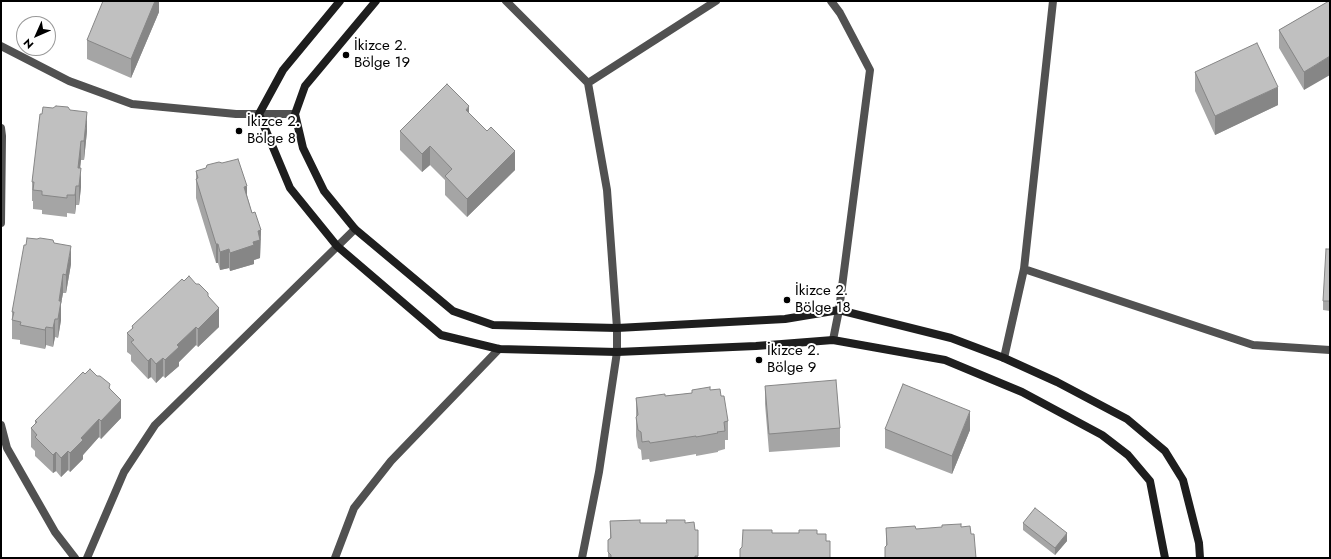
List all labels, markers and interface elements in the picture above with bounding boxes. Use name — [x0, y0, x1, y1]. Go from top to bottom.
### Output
north arrow — [16, 16, 56, 56]
text: N — [19, 35, 37, 53]
place label: İkizce 2. Bölge 19 — [354, 37, 410, 72]
marker: İkizce 2. Bölge 19 — [341, 50, 351, 60]
place label: İkizce 2. Bölge 8 — [247, 113, 300, 148]
marker: İkizce 2. Bölge 8 — [234, 126, 244, 136]
place label: İkizce 2. Bölge 18 — [795, 282, 851, 317]
marker: İkizce 2. Bölge 18 — [782, 295, 792, 305]
place label: İkizce 2. Bölge 9 — [767, 342, 820, 377]
marker: İkizce 2. Bölge 9 — [754, 355, 764, 365]

